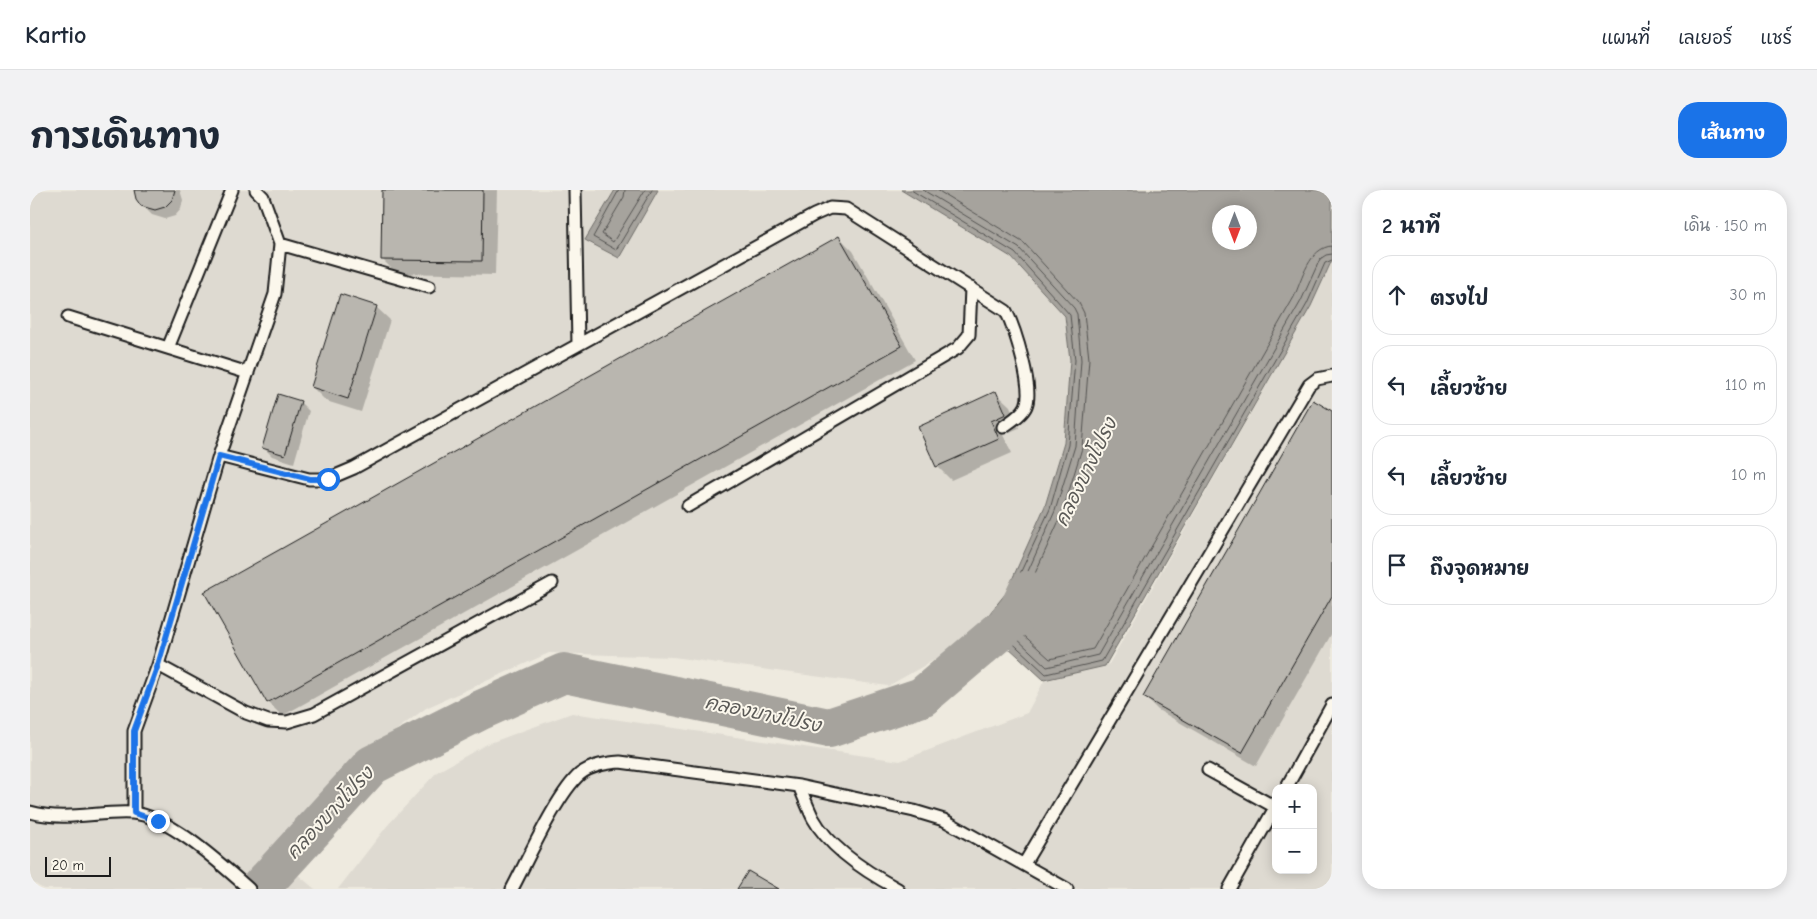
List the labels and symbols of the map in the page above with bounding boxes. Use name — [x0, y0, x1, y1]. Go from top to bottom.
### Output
north arrow — [1212, 205, 1257, 250]
water label: คลองบางโปรง — [1049, 412, 1123, 530]
route start — [317, 468, 340, 491]
water label: คลองบางโปรง — [703, 689, 825, 737]
water label: คลองบางโปรง — [280, 760, 380, 863]
route end — [147, 810, 170, 833]
scale bar — [45, 854, 111, 877]

